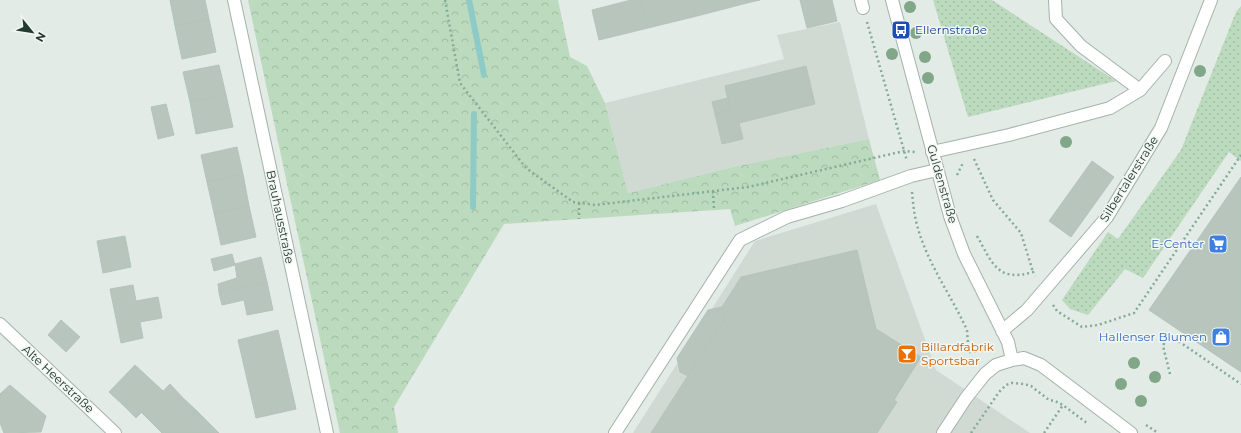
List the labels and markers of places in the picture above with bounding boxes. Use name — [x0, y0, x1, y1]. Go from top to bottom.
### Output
bus stop icon: Ellernstraße — [890, 19, 912, 41]
place label: Ellernstraße — [915, 22, 987, 37]
supermarket icon: E-Center — [1207, 233, 1229, 255]
place label: E-Center — [1151, 236, 1204, 251]
shop icon: Hallenser Blumen — [1210, 326, 1232, 348]
place label: Hallenser Blumen — [1099, 329, 1207, 344]
place label: Billardfabrik Sportsbar — [921, 339, 995, 368]
bar icon: Billardfabrik Sportsbar — [896, 343, 918, 365]

